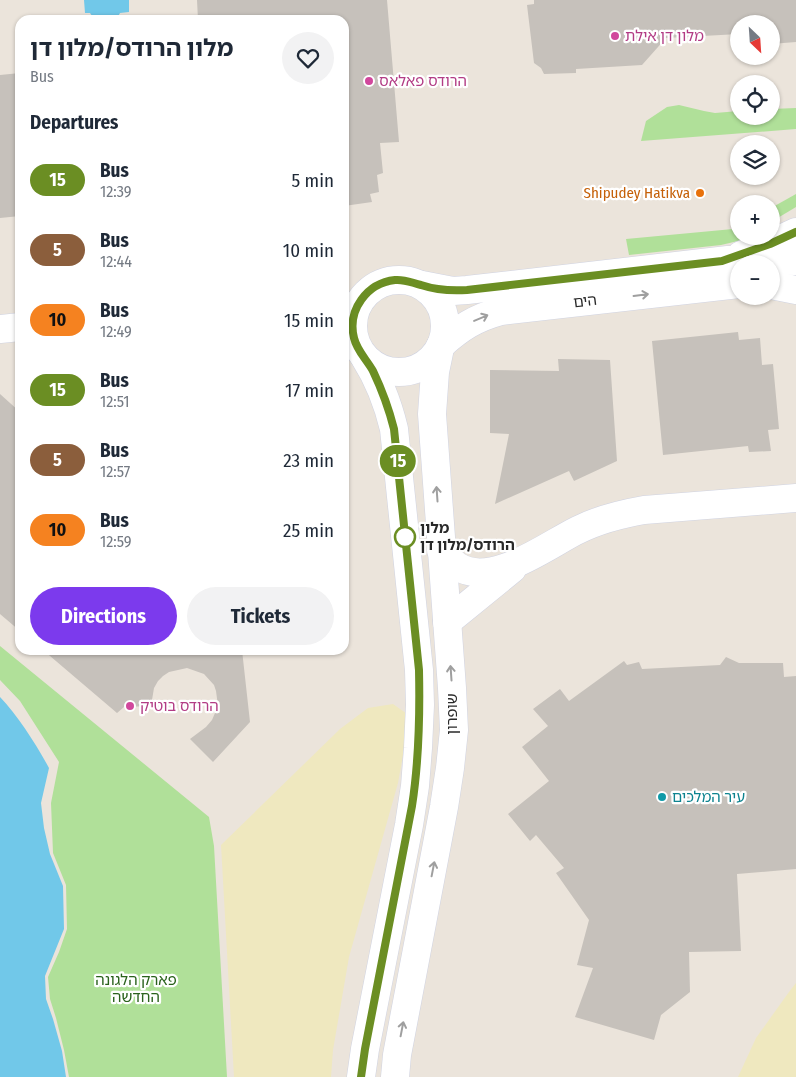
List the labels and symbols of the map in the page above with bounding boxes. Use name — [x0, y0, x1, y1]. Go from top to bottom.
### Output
north arrow — [730, 15, 780, 65]
place label: מלון דן אילת — [625, 27, 704, 45]
marker: מלון דן אילת — [609, 30, 621, 42]
place label: הרודס פאלאס — [379, 72, 467, 90]
marker: הרודס פאלאס — [363, 75, 375, 87]
place label: Shipudey Hatikva — [584, 184, 690, 202]
marker: Shipudey Hatikva — [694, 187, 706, 199]
one-way arrow — [633, 290, 649, 300]
street label: הים — [572, 291, 598, 311]
one-way arrow — [473, 312, 488, 322]
line badge: 15 — [376, 445, 420, 477]
one-way arrow — [433, 486, 442, 502]
place label: מלון הרודס/מלון דן — [420, 519, 515, 554]
marker: מלון הרודס/מלון דן — [394, 526, 416, 548]
one-way arrow — [447, 666, 456, 682]
street label: שופרון — [443, 693, 461, 735]
place label: הרודס בוטיק — [140, 697, 219, 715]
marker: הרודס בוטיק — [124, 700, 136, 712]
place label: עיר המלכים — [672, 788, 745, 806]
marker: עיר המלכים — [656, 791, 668, 803]
one-way arrow — [428, 862, 438, 878]
park label: פארק הלגונה החדשה — [95, 971, 177, 1006]
one-way arrow — [398, 1021, 408, 1037]

